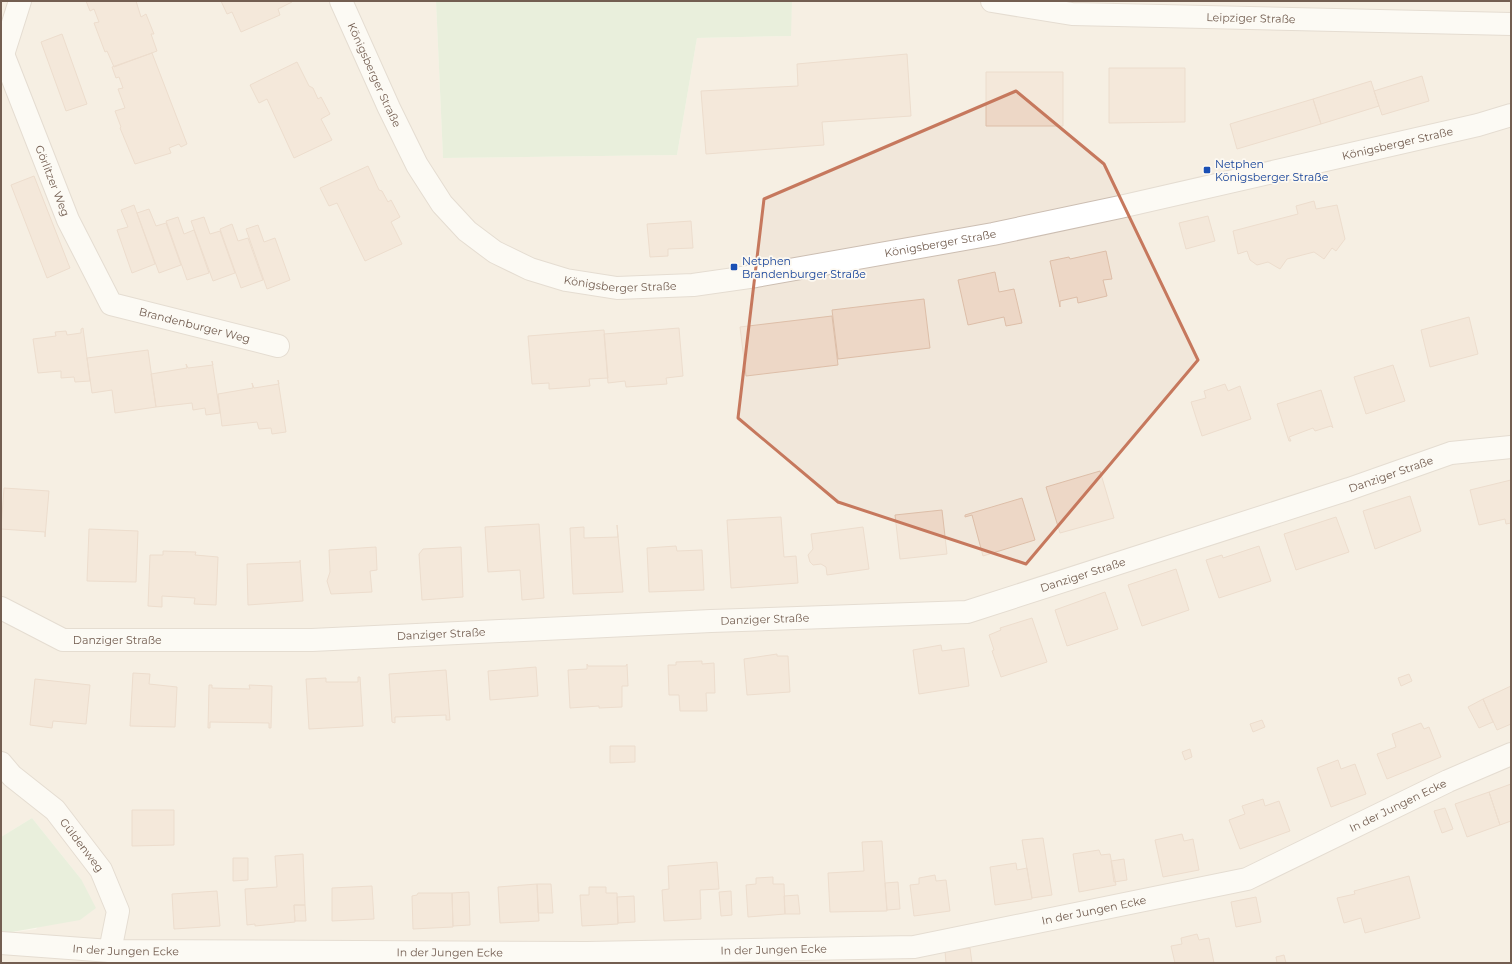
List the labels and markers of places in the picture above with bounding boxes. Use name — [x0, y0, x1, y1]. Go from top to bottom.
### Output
place label: Netphen Königsberger Straße — [1215, 157, 1329, 184]
marker: Netphen Königsberger Straße — [1202, 165, 1212, 175]
place label: Netphen Brandenburger Straße — [742, 254, 866, 281]
marker: Netphen Brandenburger Straße — [729, 262, 739, 272]

